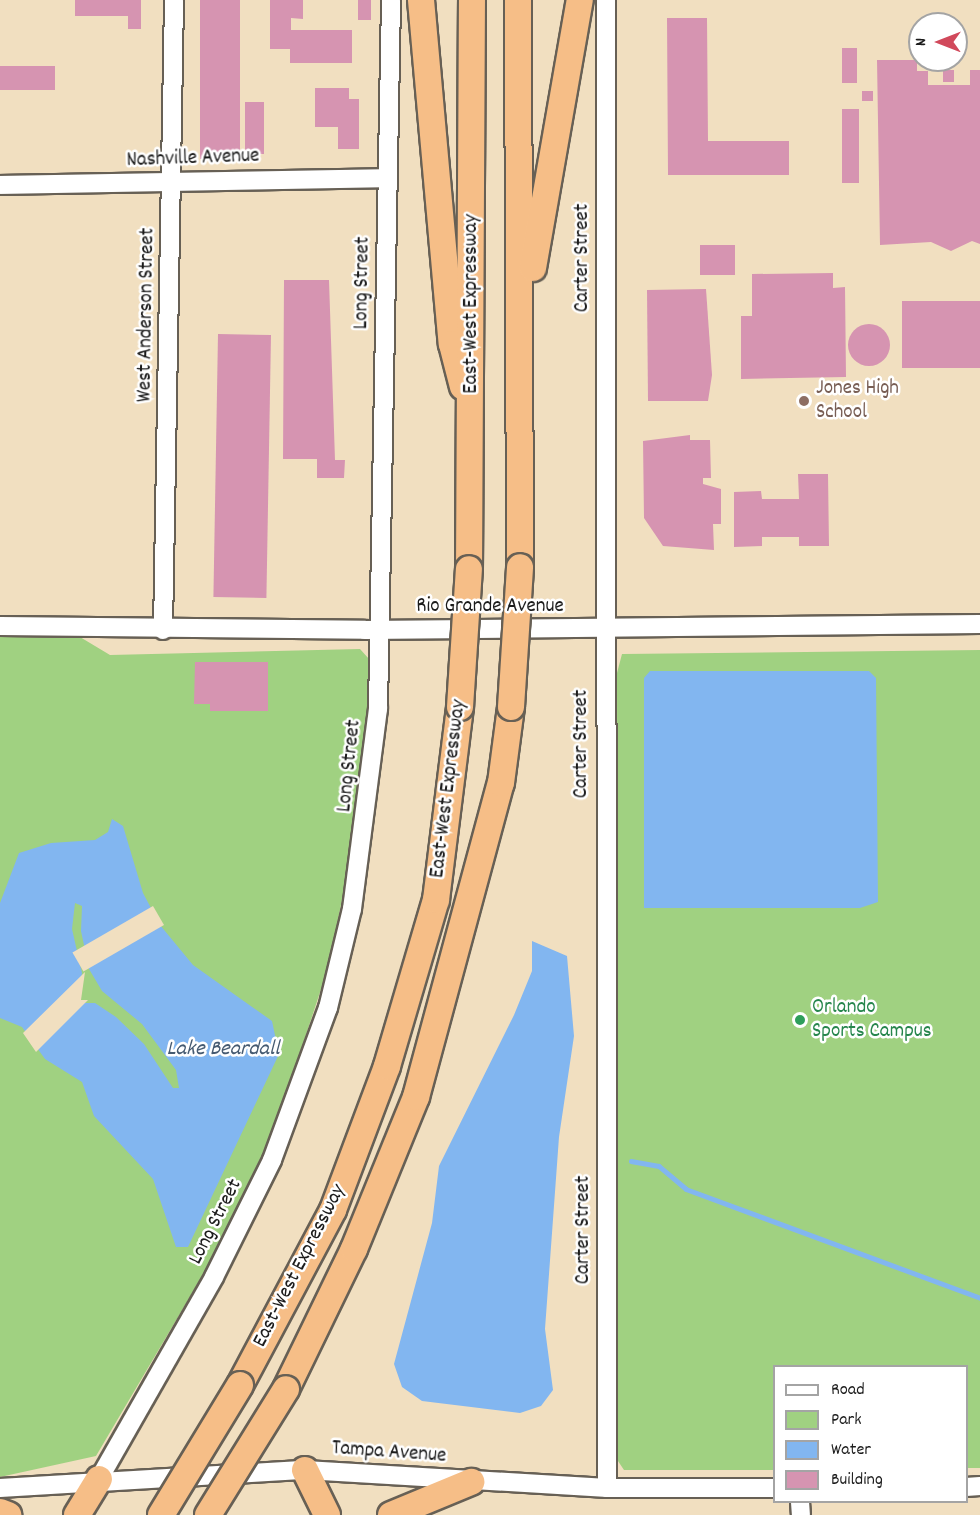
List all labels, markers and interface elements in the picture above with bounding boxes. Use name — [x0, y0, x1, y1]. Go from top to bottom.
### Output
north arrow — [908, 12, 968, 72]
text: N — [910, 38, 933, 46]
street label: Nashville Avenue — [126, 144, 260, 174]
street label: Carter Street — [570, 204, 596, 312]
street label: East-West Expressway — [459, 214, 485, 394]
street label: West Anderson Street — [133, 228, 161, 402]
street label: Long Street — [350, 236, 376, 330]
place label: Jones High School — [816, 376, 899, 426]
marker: Jones High School — [797, 394, 811, 408]
street label: Rio Grande Avenue — [416, 594, 564, 620]
street label: Carter Street — [569, 690, 595, 798]
street label: East-West Expressway — [426, 698, 472, 880]
street label: Long Street — [333, 719, 367, 813]
place label: Orlando Sports Campus — [812, 995, 932, 1045]
marker: Orlando Sports Campus — [793, 1013, 807, 1027]
water label: Lake Beardall — [167, 1037, 279, 1063]
street label: Long Street — [184, 1175, 248, 1269]
street label: Carter Street — [571, 1176, 597, 1284]
street label: East-West Expressway — [248, 1180, 352, 1352]
legend — [773, 1365, 968, 1503]
text: Road — [831, 1378, 865, 1403]
text: Park — [831, 1408, 862, 1433]
street label: Tampa Avenue — [331, 1436, 447, 1470]
text: Water — [831, 1438, 871, 1463]
text: Building — [831, 1468, 883, 1493]

